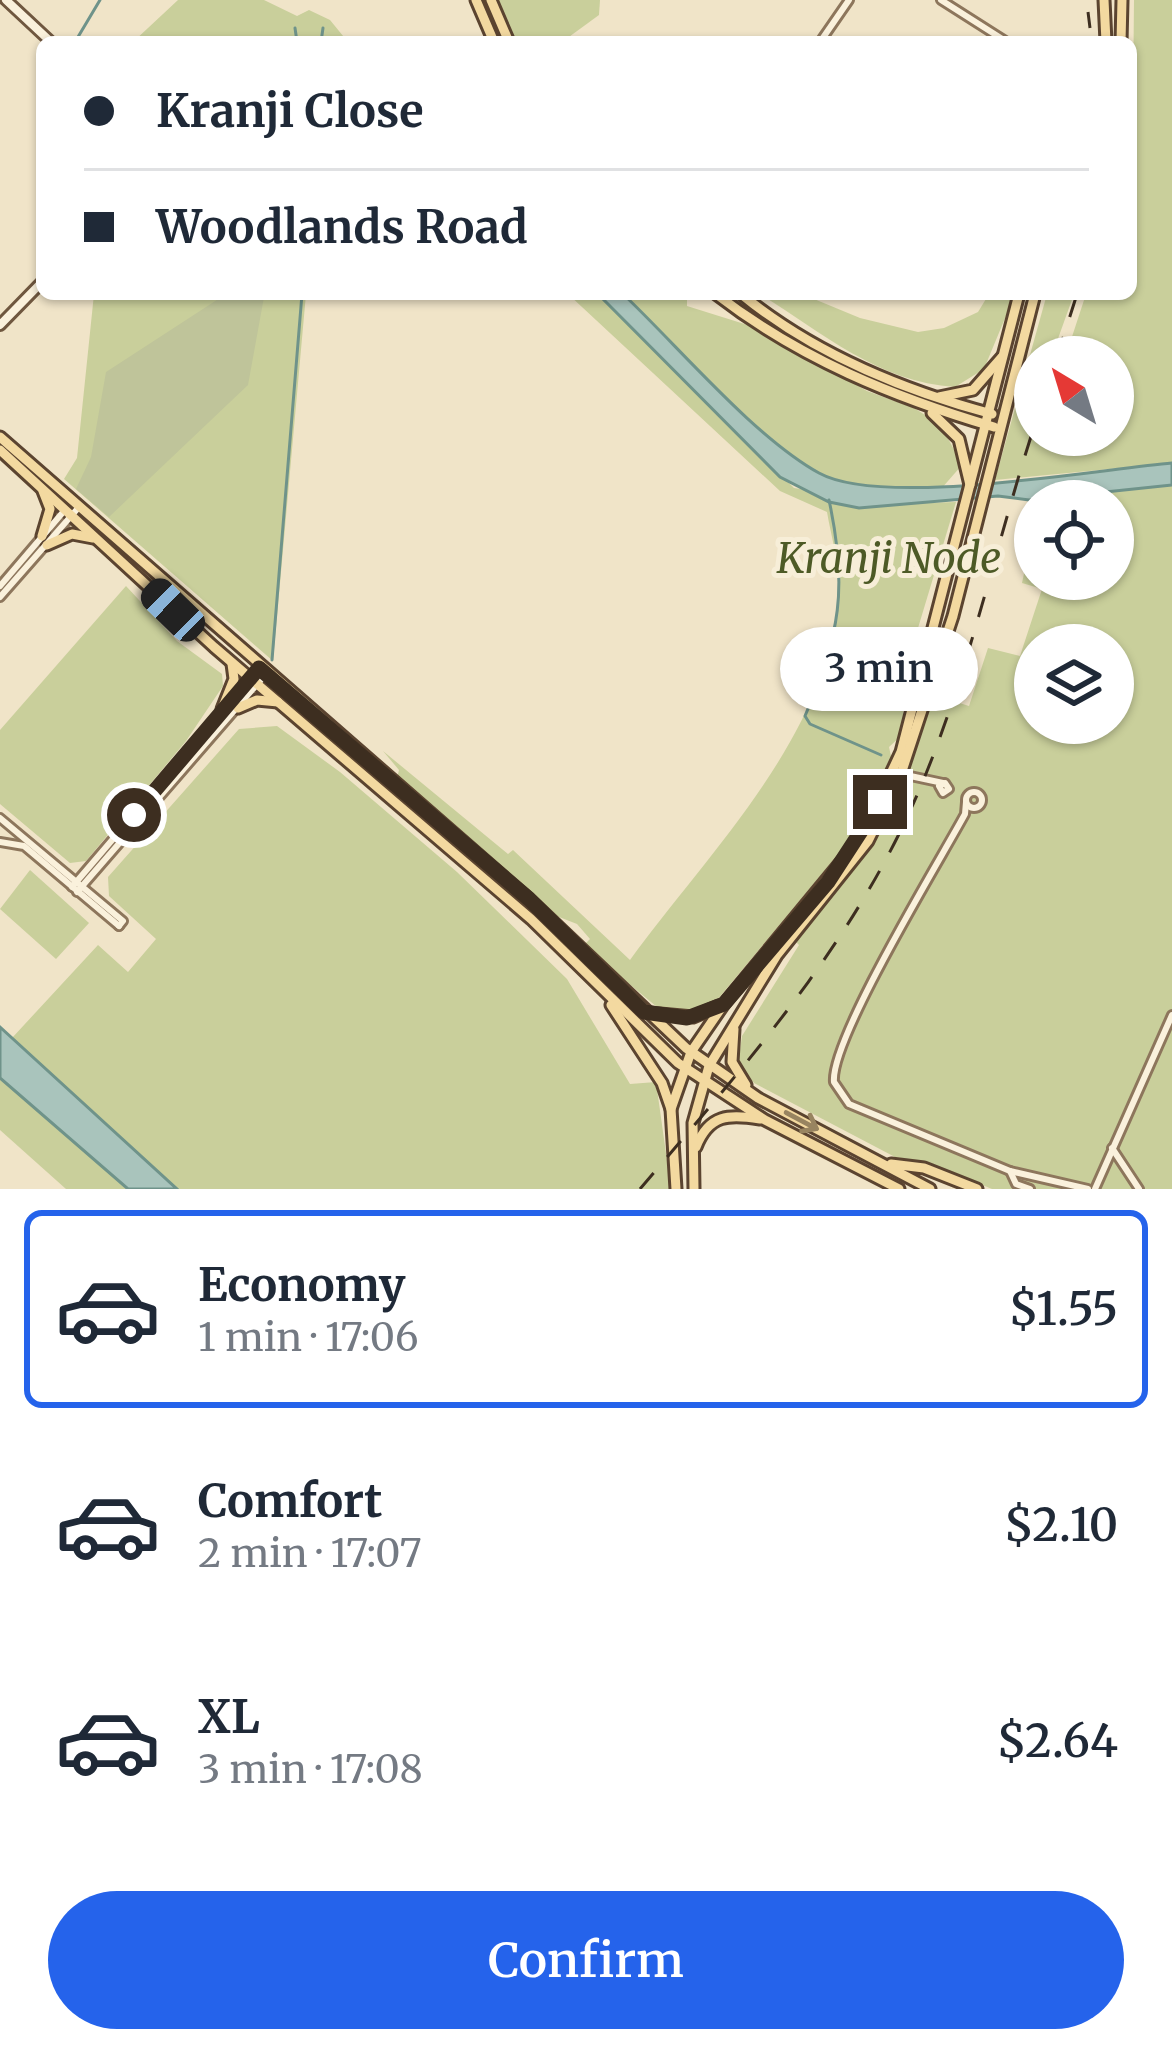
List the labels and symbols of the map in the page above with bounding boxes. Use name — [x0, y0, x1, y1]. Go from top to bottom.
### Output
north arrow — [1014, 336, 1134, 456]
park label: Kranji Node — [775, 532, 1002, 584]
car — [135, 572, 211, 648]
callout: 3 min — [781, 628, 979, 712]
route end — [853, 775, 907, 829]
route start — [107, 788, 161, 842]
one-way arrow — [784, 1110, 819, 1133]

